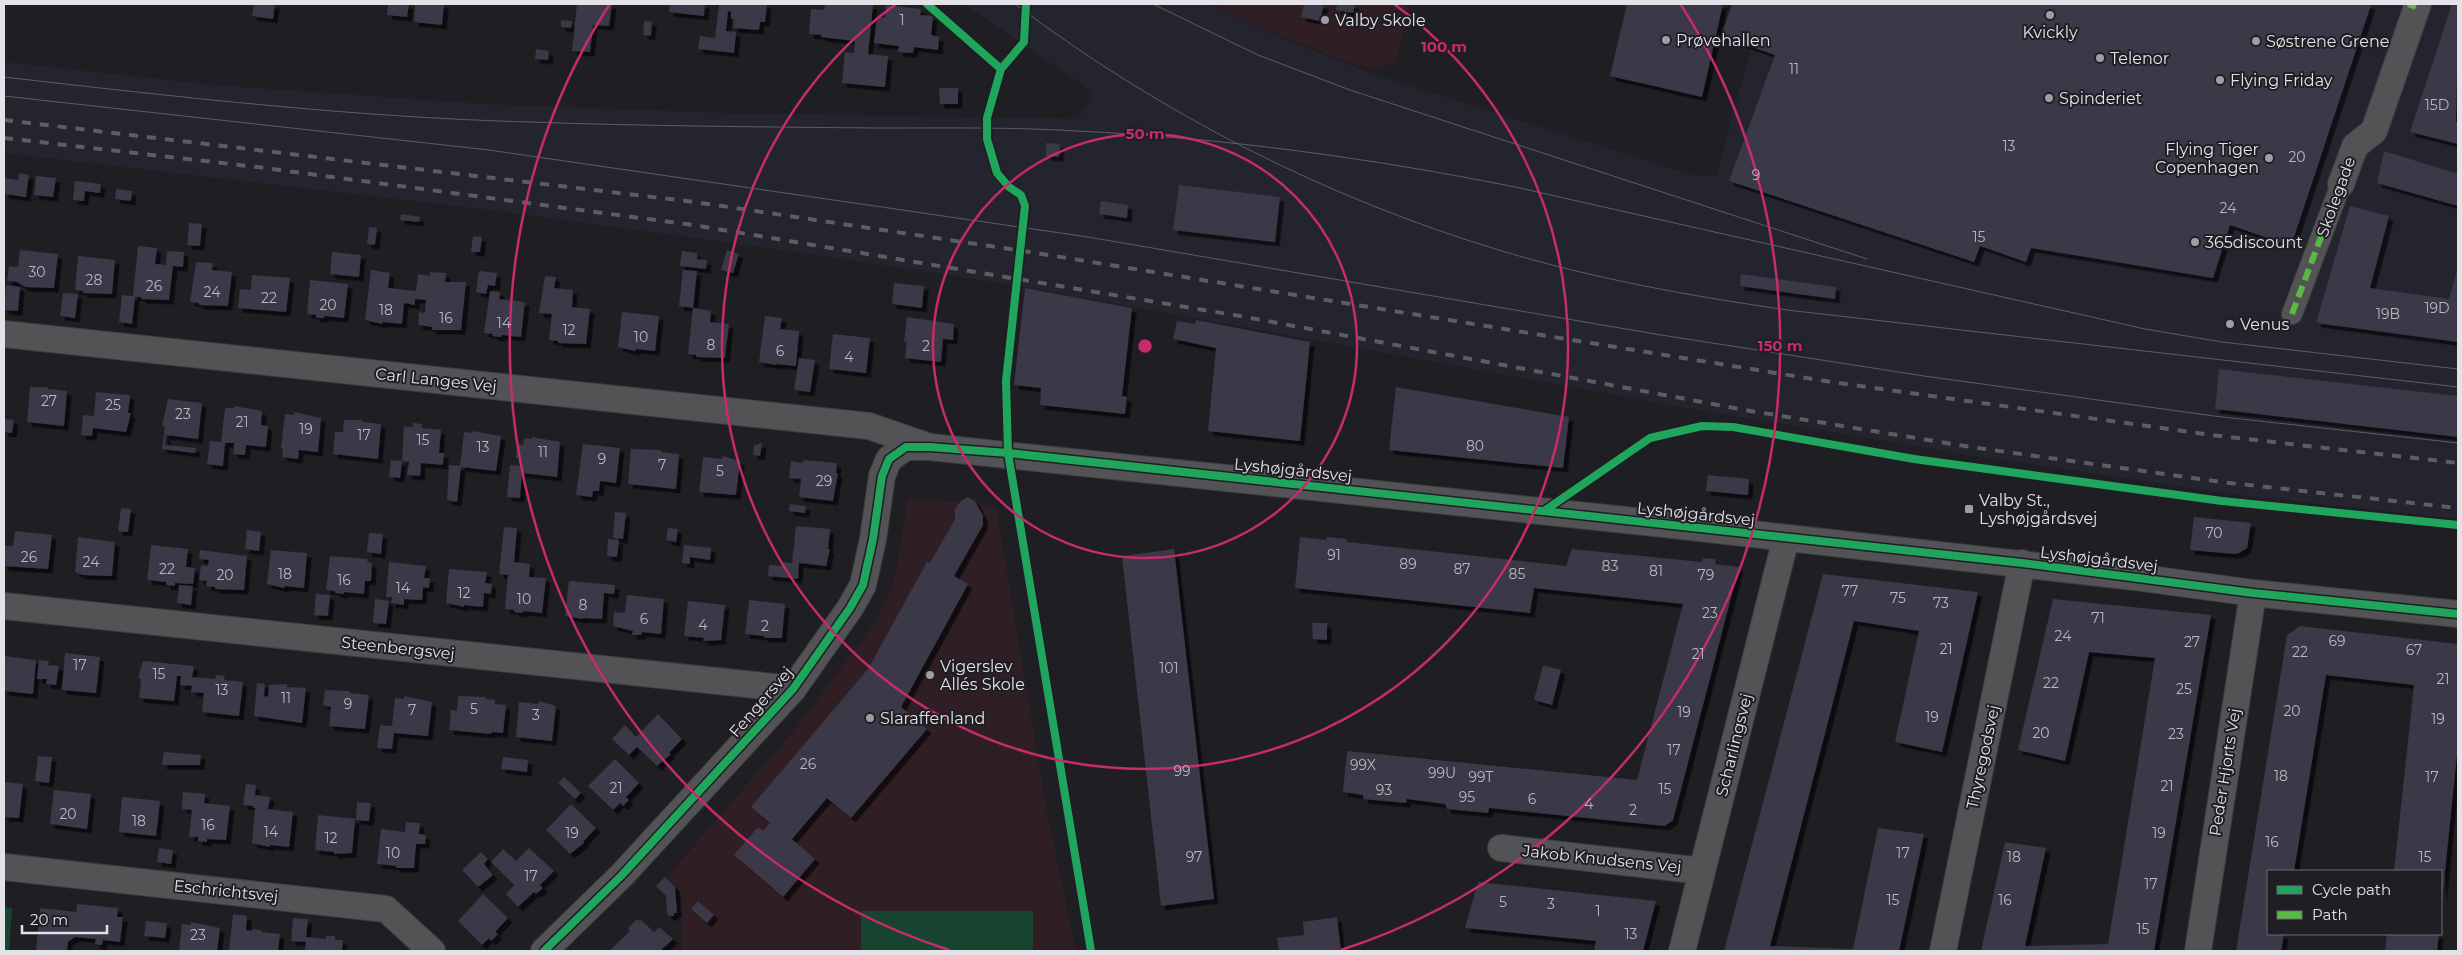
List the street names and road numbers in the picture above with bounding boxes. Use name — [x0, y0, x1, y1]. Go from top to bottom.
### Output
street label: Skolegade — [2313, 154, 2359, 240]
street label: Carl Langes Vej — [374, 364, 498, 396]
street label: Lyshøjgårdsvej — [1233, 454, 1353, 486]
street label: Lyshøjgårdsvej — [1636, 498, 1756, 530]
street label: Lyshøjgårdsvej — [2039, 542, 2159, 576]
street label: Steenbergsvej — [340, 633, 456, 663]
street label: Fengersvej — [725, 663, 797, 741]
street label: Scharlingsvej — [1712, 691, 1756, 799]
street label: Thyregodsvej — [1963, 703, 2003, 811]
street label: Peder Hjorts Vej — [2206, 707, 2244, 837]
street label: Jakob Knudsens Vej — [1520, 841, 1683, 877]
street label: Eschrichtsvej — [173, 876, 279, 906]

